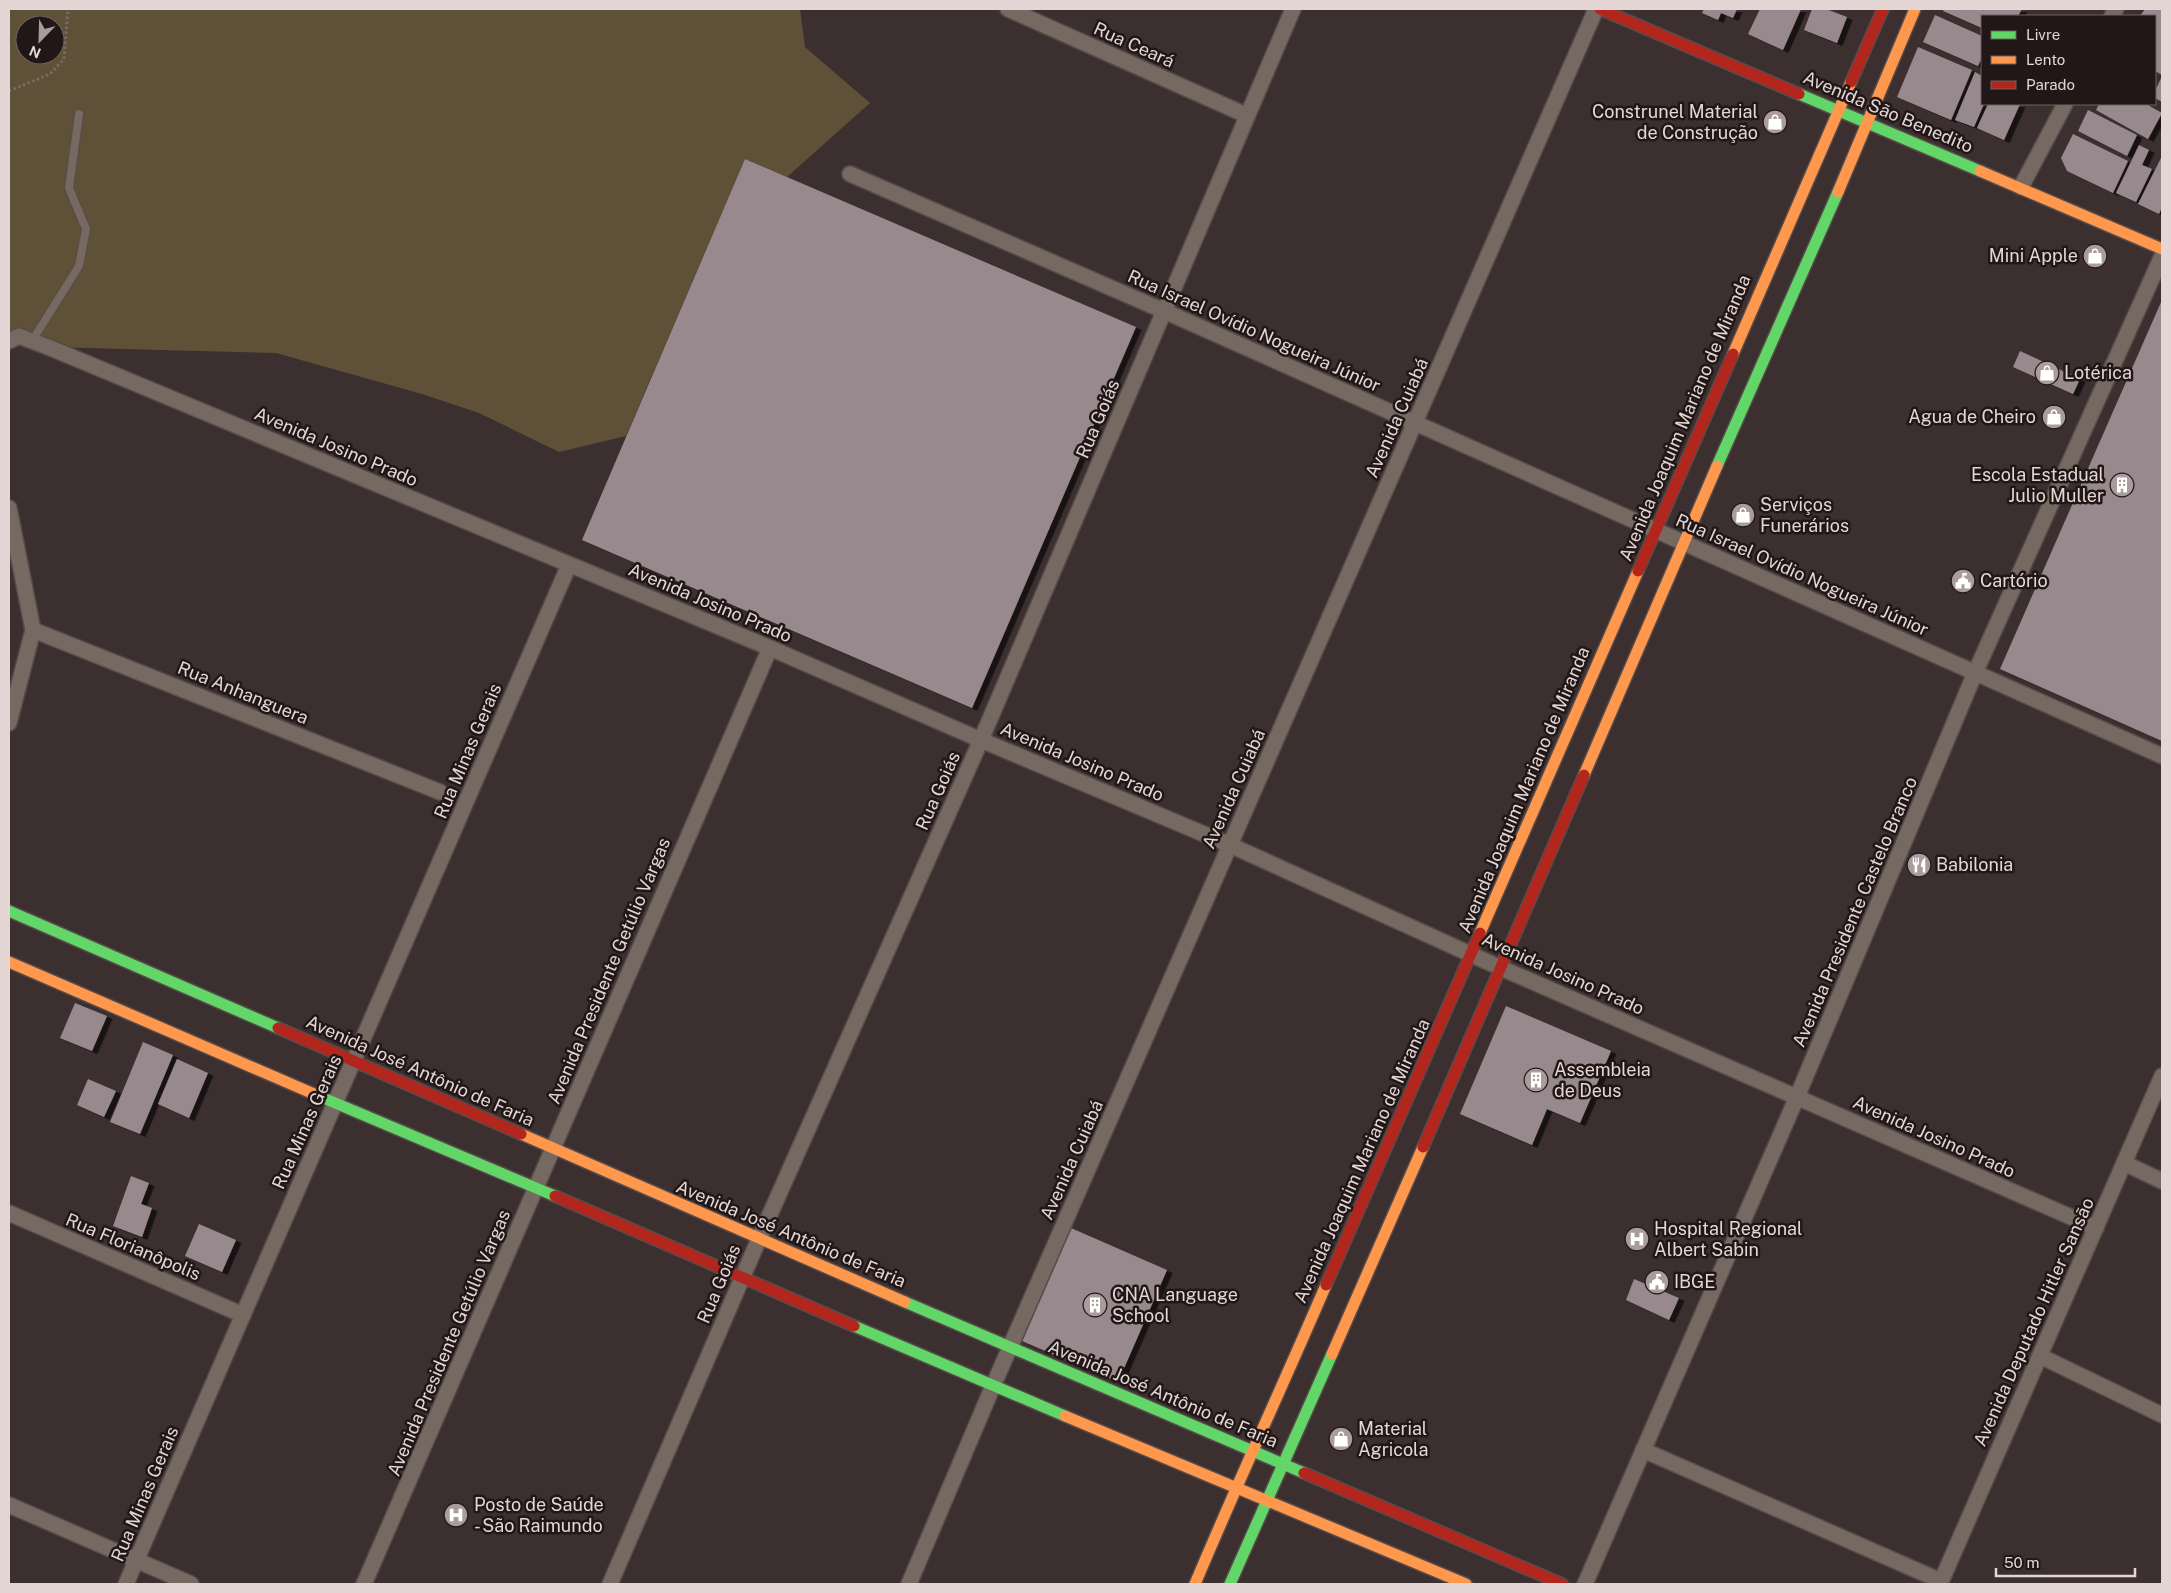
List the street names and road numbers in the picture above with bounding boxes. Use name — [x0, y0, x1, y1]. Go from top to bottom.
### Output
street label: Rua Ceará — [1091, 17, 1178, 72]
street label: Avenida São Benedito — [1800, 66, 1976, 157]
street label: Rua Israel Ovídio Nogueira Júnior — [1125, 265, 1384, 396]
street label: Avenida Joaquim Mariano de Miranda — [1615, 272, 1755, 564]
street label: Avenida Cuiabá — [1361, 355, 1432, 481]
street label: Rua Goiás — [1072, 376, 1124, 461]
street label: Avenida Josino Prado — [251, 403, 421, 490]
street label: Rua Israel Ovídio Nogueira Júnior — [1673, 509, 1932, 640]
street label: Avenida Josino Prado — [625, 559, 795, 646]
street label: Avenida Joaquim Mariano de Miranda — [1454, 644, 1594, 936]
street label: Rua Anhanguera — [175, 657, 312, 728]
street label: Rua Minas Gerais — [430, 680, 505, 821]
street label: Avenida Josino Prado — [997, 718, 1167, 805]
street label: Avenida Cuiabá — [1198, 726, 1269, 852]
street label: Rua Goiás — [911, 748, 964, 833]
street label: Avenida Presidente Castelo Branco — [1788, 774, 1921, 1050]
street label: Avenida Presidente Getúlio Vargas — [543, 835, 674, 1107]
street label: Avenida Josino Prado — [1479, 928, 1648, 1019]
street label: Avenida José Antônio de Faria — [303, 1011, 537, 1130]
street label: Avenida Joaquim Mariano de Miranda — [1289, 1015, 1434, 1306]
street label: Rua Minas Gerais — [268, 1051, 346, 1192]
street label: Avenida Josino Prado — [1850, 1091, 2019, 1182]
street label: Avenida Cuiabá — [1036, 1097, 1107, 1223]
street label: Avenida José Antônio de Faria — [673, 1176, 909, 1292]
street label: Avenida Deputado Hitler Sansão — [1969, 1194, 2098, 1449]
street label: Avenida Presidente Getúlio Vargas — [383, 1207, 514, 1479]
street label: Rua Florianôpolis — [63, 1209, 204, 1284]
street label: Rua Goiás — [693, 1241, 745, 1326]
street label: Avenida José Antônio de Faria — [1045, 1336, 1281, 1452]
street label: Rua Minas Gerais — [107, 1423, 182, 1564]

